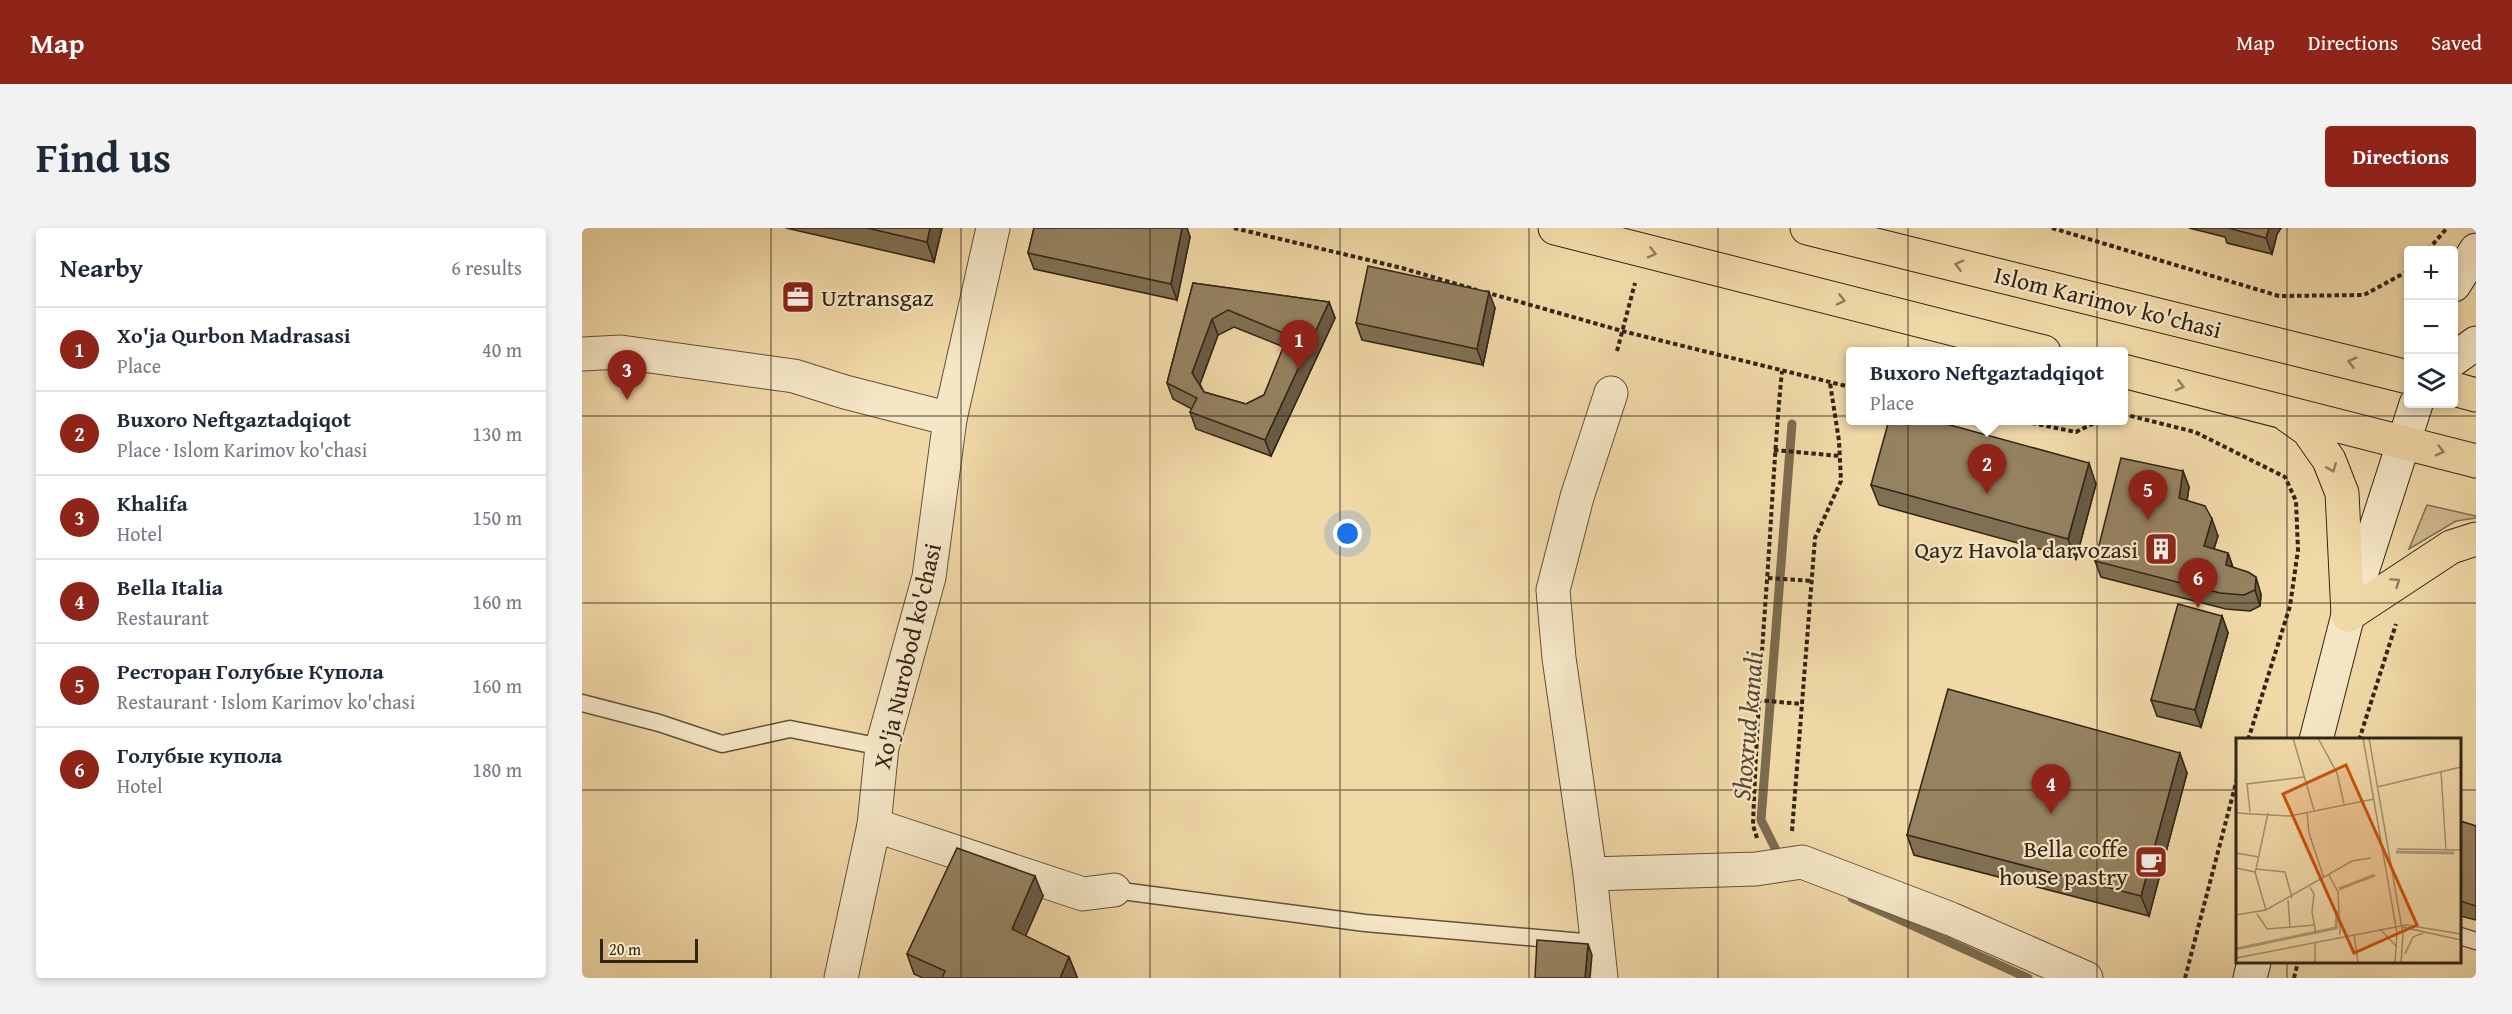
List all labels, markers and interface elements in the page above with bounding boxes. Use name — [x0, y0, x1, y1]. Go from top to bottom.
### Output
text: Map — [30, 22, 84, 63]
text: Map — [2236, 27, 2275, 58]
text: Directions — [2308, 27, 2398, 58]
text: Saved — [2431, 27, 2482, 58]
text: Find us — [36, 126, 171, 187]
button: Directions — [2325, 126, 2476, 187]
one-way arrow — [1647, 245, 1657, 258]
map controls — [2404, 246, 2458, 408]
button: + — [2404, 246, 2458, 300]
text: Nearby — [60, 248, 143, 287]
text: 6 results — [451, 253, 522, 282]
street label: Islom Karimov ko'chasi — [1991, 257, 2226, 347]
one-way arrow — [1954, 260, 1964, 273]
office icon: Uztransgaz — [780, 279, 816, 315]
place label: Uztransgaz — [821, 280, 934, 315]
one-way arrow — [1836, 293, 1846, 306]
button: − — [2404, 300, 2458, 354]
text: Xo'ja Qurbon Madrasasi — [117, 319, 351, 351]
pin: 1 — [1280, 320, 1318, 370]
text: 1 — [74, 335, 85, 364]
text: 40 m — [482, 335, 522, 364]
popup — [1846, 347, 2128, 425]
pin: 3 — [608, 350, 646, 400]
text: Place — [117, 351, 161, 380]
button: layers — [2404, 354, 2458, 408]
text: Buxoro Neftgaztadqiqot — [1870, 356, 2104, 388]
one-way arrow — [2347, 357, 2358, 369]
one-way arrow — [2175, 378, 2185, 391]
text: Place — [1870, 388, 1914, 417]
text: Buxoro Neftgaztadqiqot — [117, 403, 351, 435]
text: 2 — [74, 419, 85, 448]
text: 130 m — [472, 419, 522, 448]
text: Place · Islom Karimov ko'chasi — [117, 435, 367, 464]
one-way arrow — [2435, 443, 2445, 456]
pin: 2 — [1968, 444, 2006, 494]
one-way arrow — [2325, 462, 2337, 473]
pin: 5 — [2128, 470, 2168, 520]
text: Khalifa — [117, 487, 188, 519]
text: 3 — [74, 503, 85, 532]
text: 150 m — [472, 503, 522, 532]
text: Hotel — [117, 519, 163, 548]
your location — [1333, 519, 1362, 548]
building icon: Qayz Havola darvozasi — [2143, 531, 2179, 567]
place label: Qayz Havola darvozasi — [1914, 532, 2138, 567]
street label: Xo'ja Nurobod ko'chasi — [864, 539, 950, 773]
pin: 6 — [2178, 558, 2218, 608]
text: Bella Italia — [117, 571, 223, 603]
one-way arrow — [2390, 578, 2401, 589]
text: 4 — [74, 587, 85, 616]
text: 160 m — [472, 587, 522, 616]
text: Restaurant — [117, 603, 209, 632]
water label: Shoxrud kanali — [1721, 649, 1773, 802]
text: Ресторан Голубые Купола — [117, 655, 384, 687]
text: 5 — [74, 671, 85, 700]
text: 160 m — [472, 671, 522, 700]
text: Restaurant · Islom Karimov ko'chasi — [117, 687, 415, 716]
inset map — [2236, 738, 2461, 963]
text: Голубые купола — [117, 739, 282, 771]
text: 6 — [74, 755, 85, 784]
text: 180 m — [472, 755, 522, 784]
pin: 4 — [2032, 764, 2070, 814]
text: Hotel — [117, 771, 163, 800]
place label: Bella coffe house pastry — [1999, 831, 2128, 894]
cafe icon: Bella coffe house pastry — [2133, 844, 2169, 880]
scale bar — [600, 936, 698, 964]
text: 20 m — [609, 937, 641, 961]

